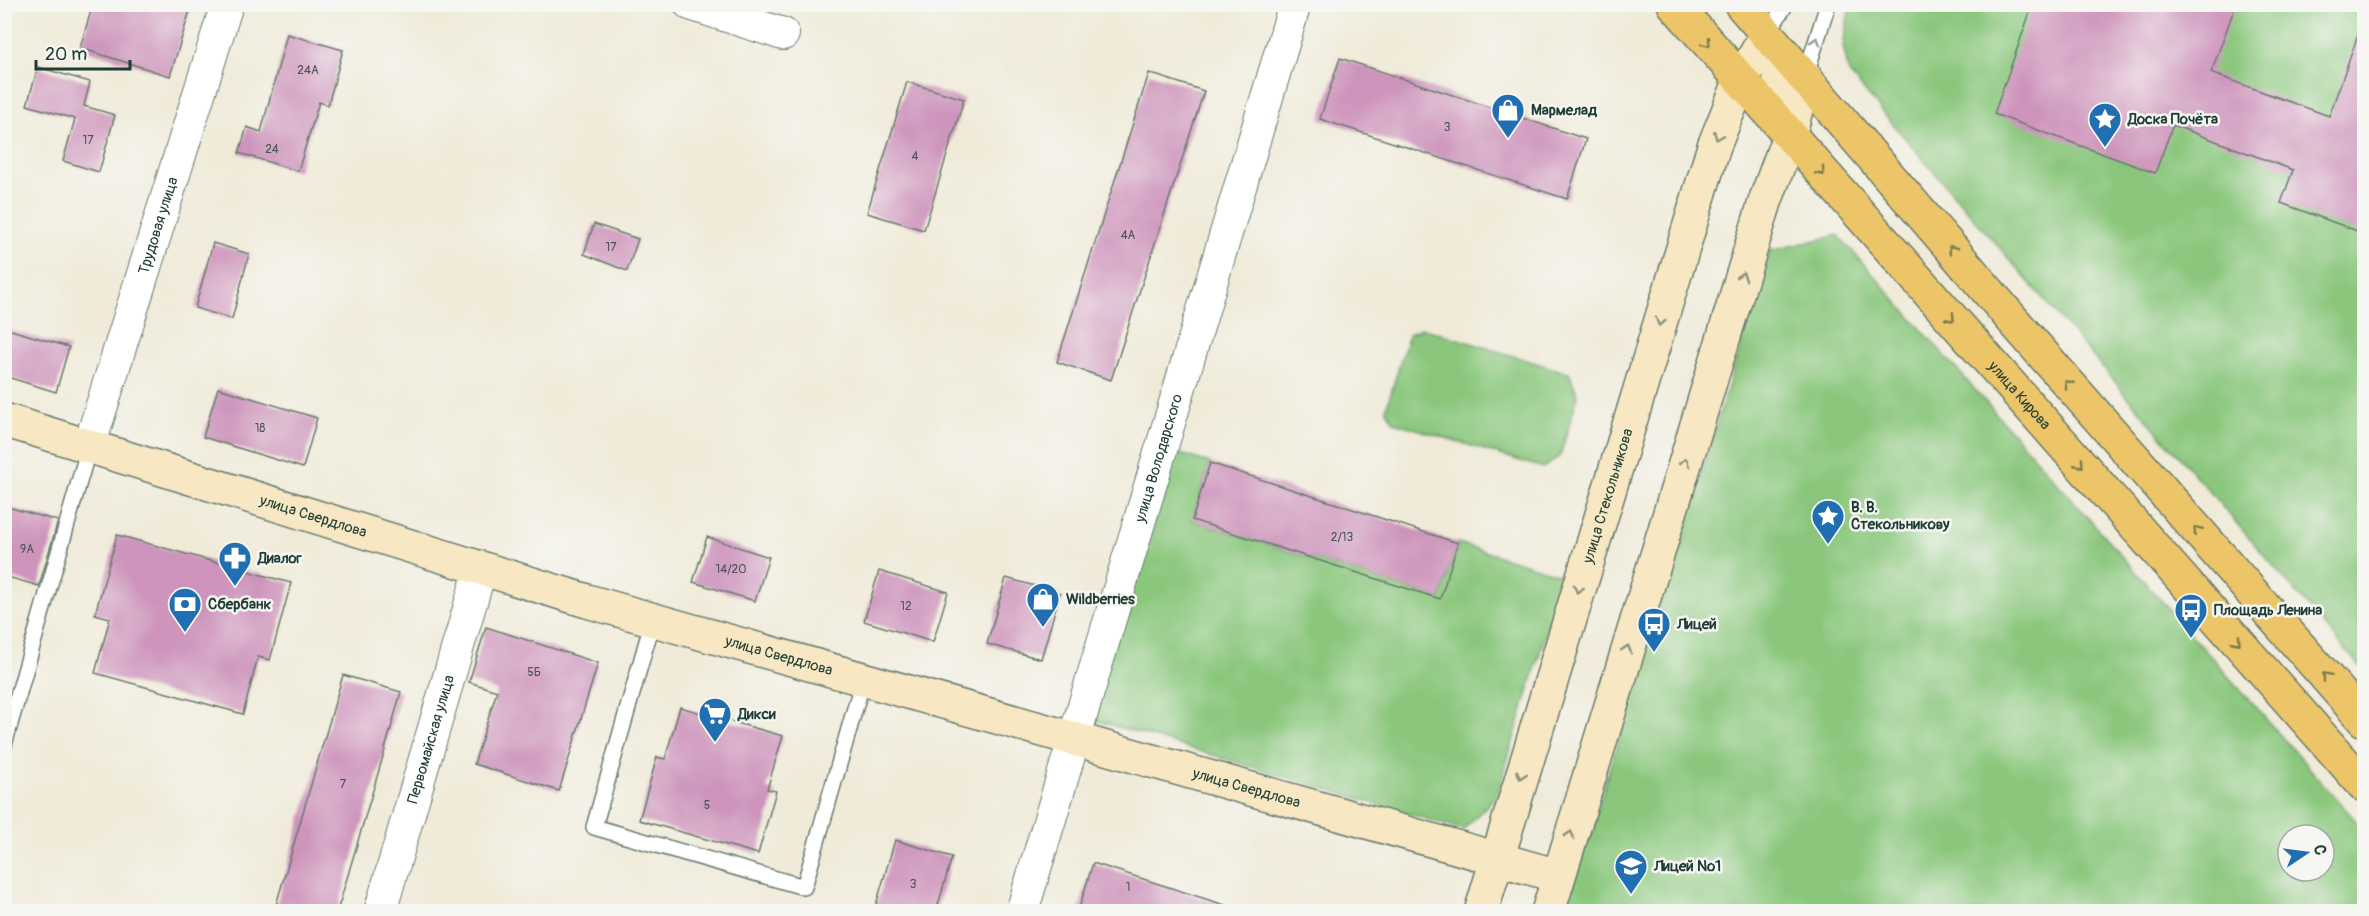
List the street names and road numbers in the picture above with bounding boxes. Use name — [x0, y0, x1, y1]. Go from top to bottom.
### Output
street label: Трудовая улица — [134, 175, 183, 277]
street label: улица Кирова — [1983, 356, 2055, 434]
street label: улица Володарского — [1130, 392, 1187, 526]
street label: улица Стекольникова — [1578, 426, 1638, 567]
street label: улица Свердлова — [256, 491, 369, 542]
street label: улица Свердлова — [722, 631, 835, 680]
street label: Первомайская улица — [403, 673, 459, 806]
street label: улица Свердлова — [1189, 764, 1303, 813]

